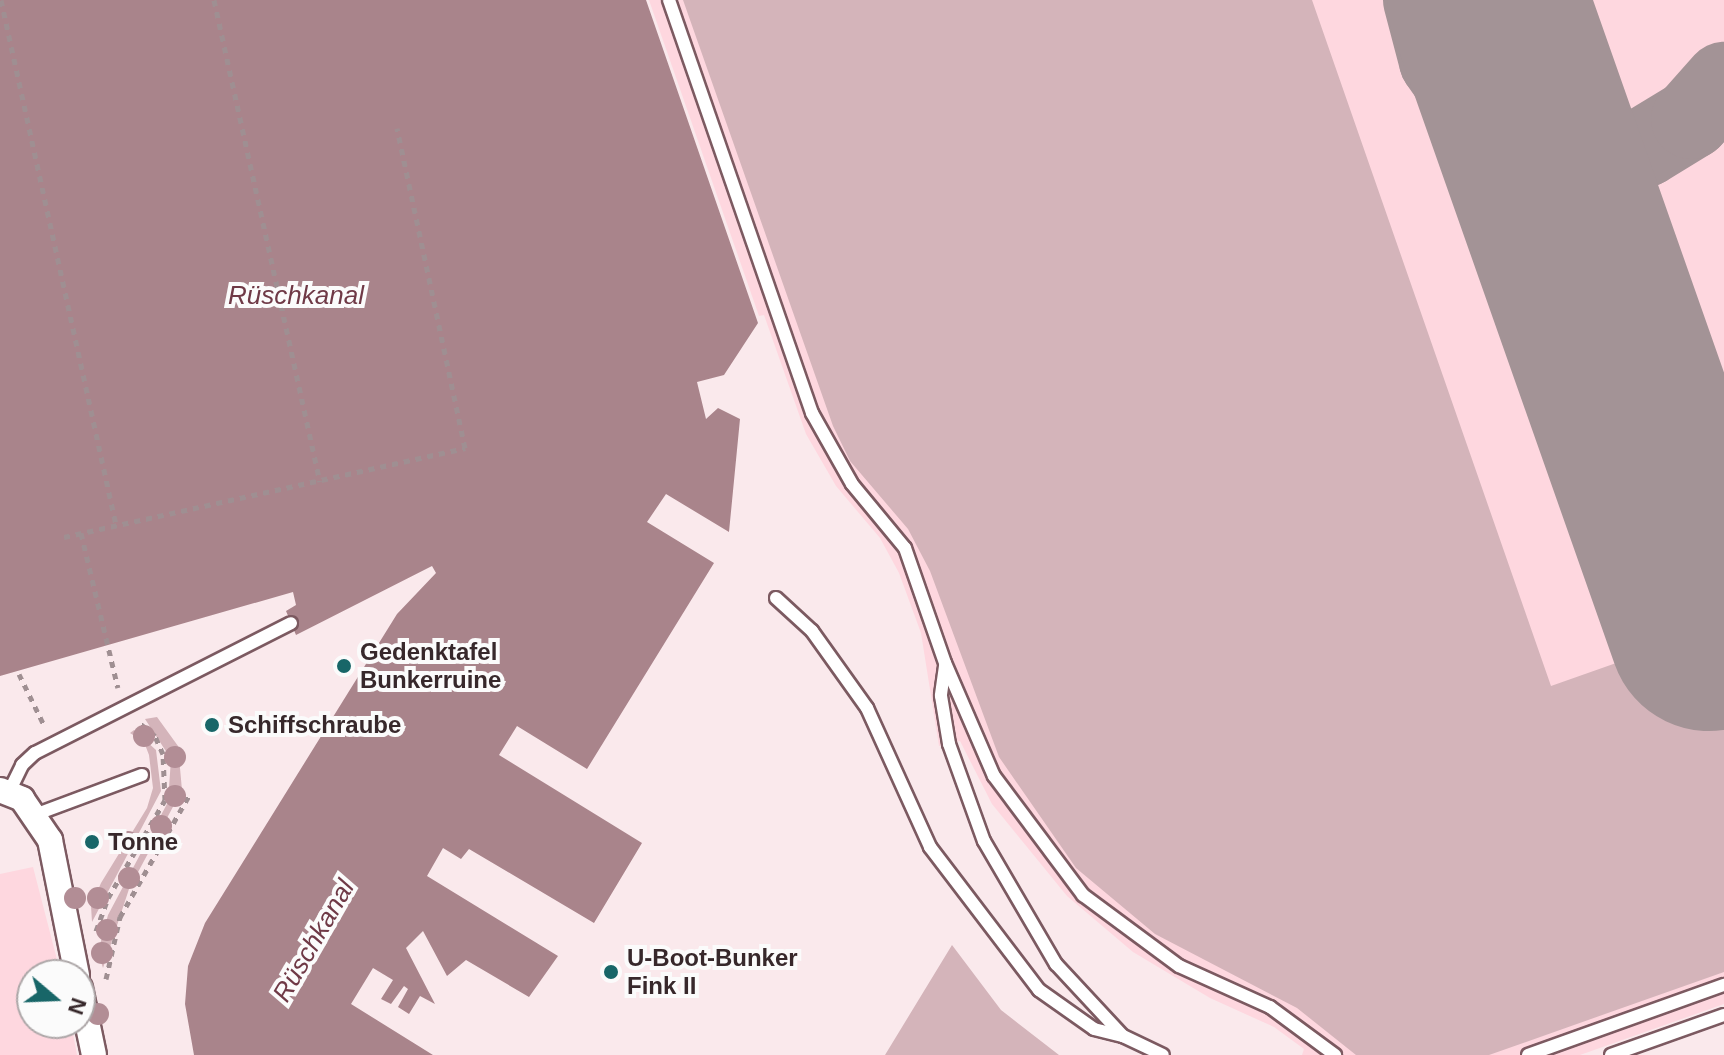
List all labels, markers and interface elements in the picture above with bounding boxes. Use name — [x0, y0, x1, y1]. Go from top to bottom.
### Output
water label: Rüschkanal — [228, 280, 364, 312]
place label: Gedenktafel Bunkerruine — [360, 638, 501, 694]
marker: Gedenktafel Bunkerruine — [335, 657, 353, 675]
place label: Schiffschraube — [228, 711, 401, 739]
marker: Schiffschraube — [203, 716, 221, 734]
place label: Tonne — [108, 828, 178, 856]
marker: Tonne — [83, 833, 101, 851]
water label: Rüschkanal — [267, 874, 361, 1008]
place label: U-Boot-Bunker Fink II — [627, 944, 798, 1000]
north arrow — [16, 959, 96, 1039]
marker: U-Boot-Bunker Fink II — [602, 963, 620, 981]
text: N — [63, 995, 92, 1018]

